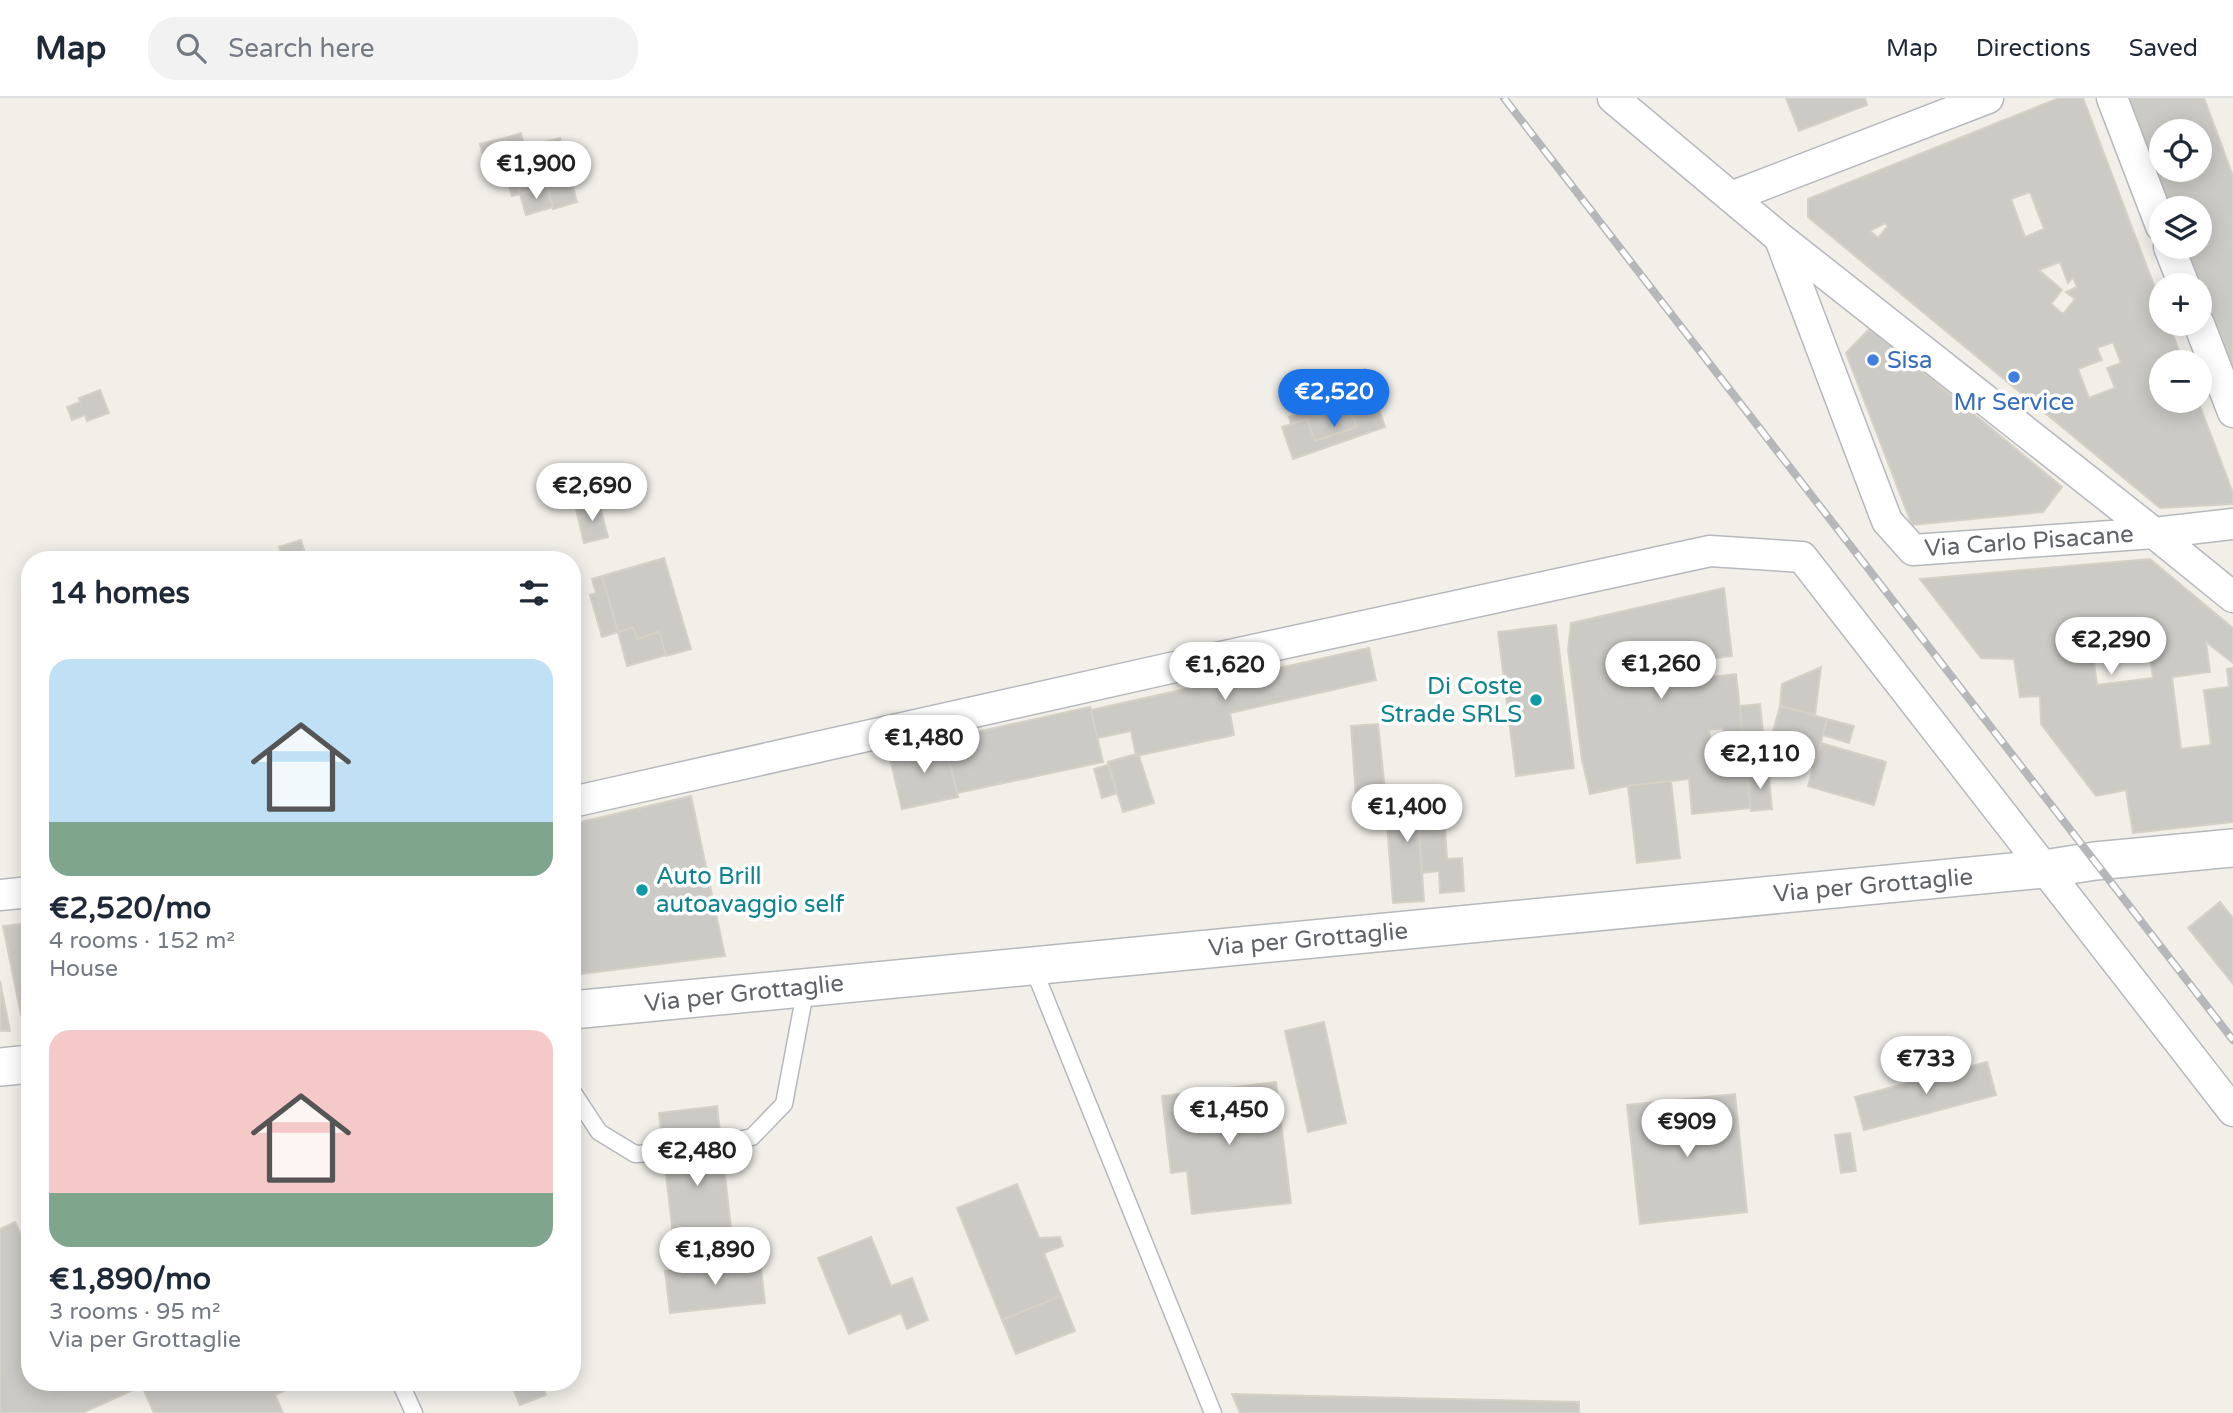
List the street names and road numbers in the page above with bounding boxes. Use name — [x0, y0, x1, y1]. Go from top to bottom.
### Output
street label: Via Carlo Pisacane — [1923, 520, 2135, 563]
street label: Via per Grottaglie — [1772, 862, 1974, 909]
street label: Via per Grottaglie — [1207, 916, 1409, 963]
street label: Via per Grottaglie — [643, 969, 845, 1018]

